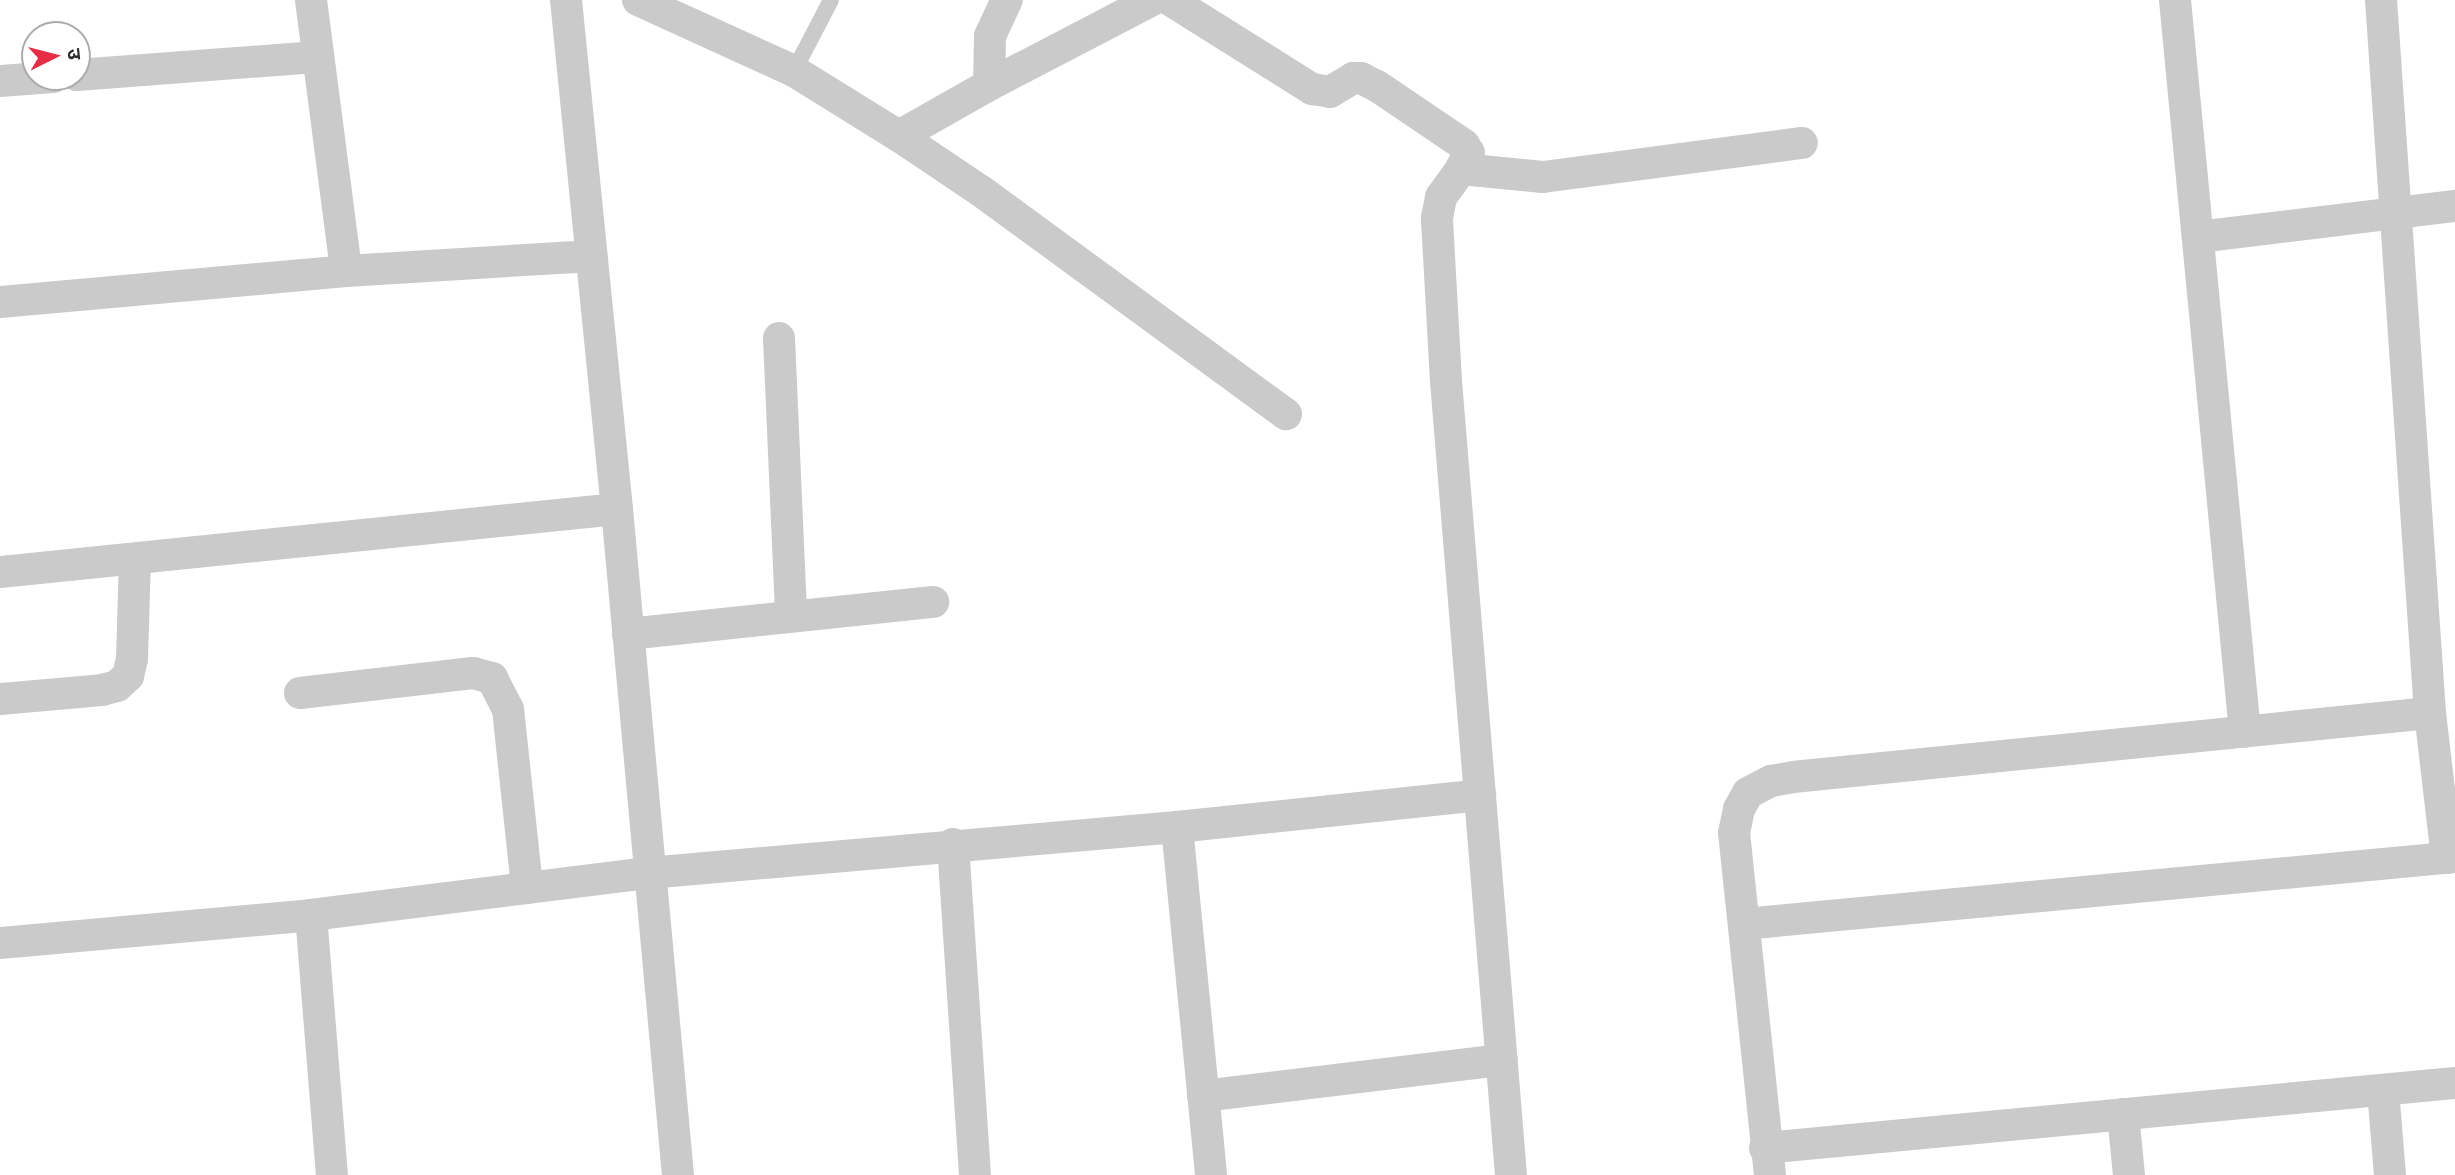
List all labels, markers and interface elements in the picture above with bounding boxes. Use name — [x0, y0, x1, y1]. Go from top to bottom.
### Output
north arrow — [21, 21, 91, 91]
text: उ — [63, 47, 86, 61]

